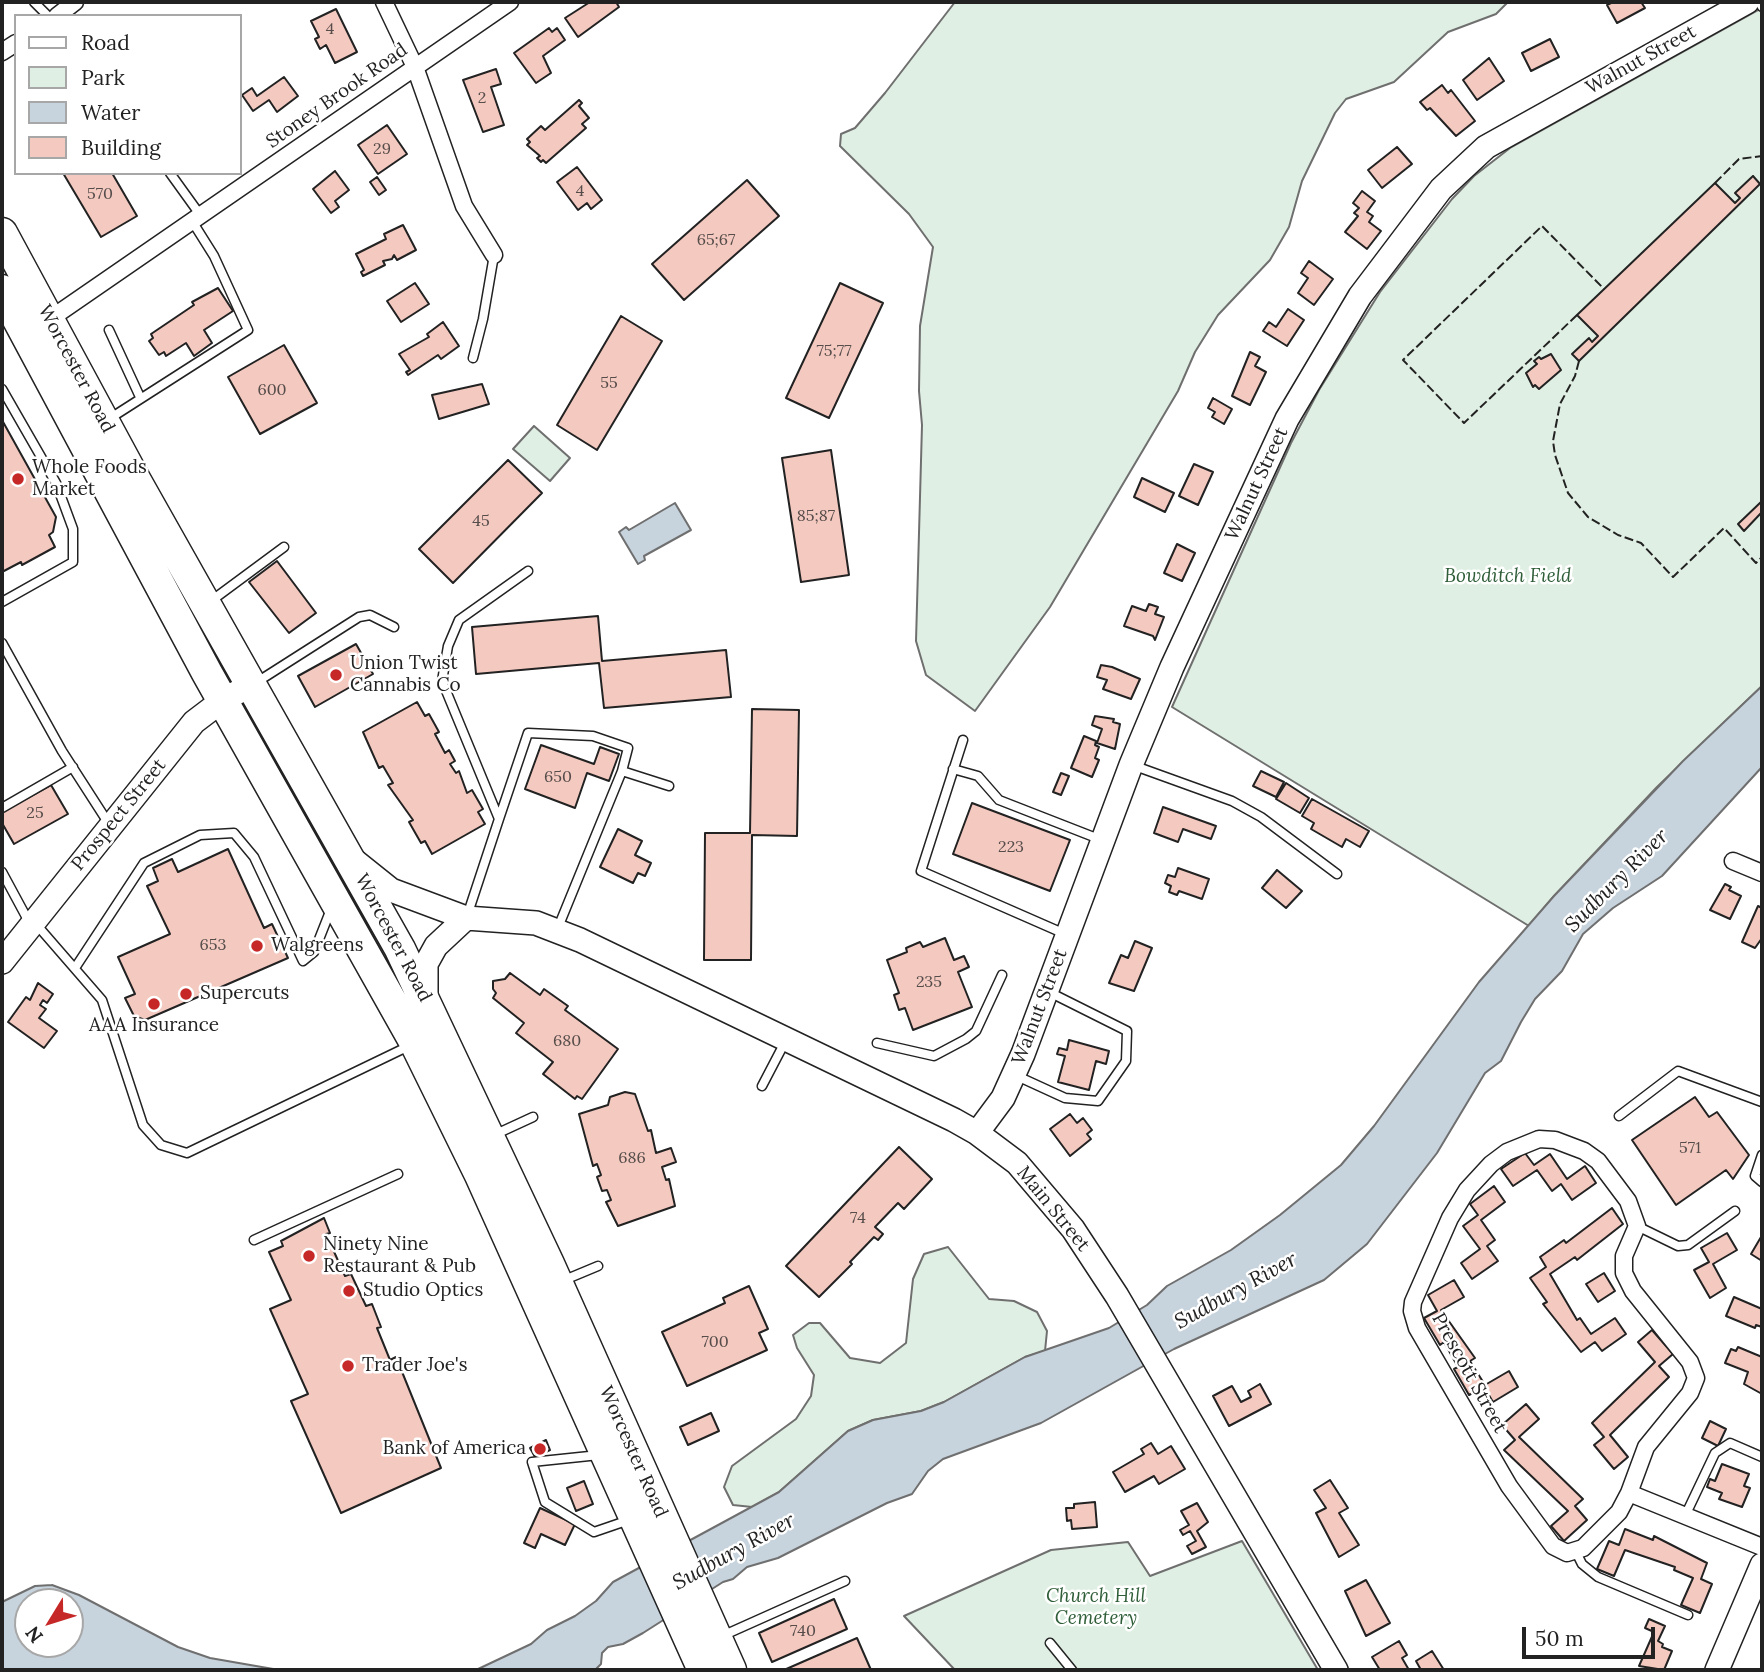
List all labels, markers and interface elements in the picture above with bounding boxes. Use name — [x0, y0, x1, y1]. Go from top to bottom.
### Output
legend — [14, 14, 242, 175]
house number: 4 — [326, 19, 334, 39]
street label: Walnut Street — [1582, 20, 1700, 100]
text: Road — [81, 29, 130, 56]
street label: Stoney Brook Road — [262, 39, 412, 153]
text: Park — [81, 64, 125, 91]
house number: 2 — [478, 88, 486, 108]
text: Water — [81, 99, 140, 126]
text: Building — [81, 134, 161, 161]
house number: 29 — [373, 139, 391, 159]
house number: 4 — [576, 181, 584, 201]
house number: 570 — [87, 184, 113, 204]
house number: 65;67 — [697, 230, 735, 250]
street label: Worcester Road — [33, 301, 119, 437]
house number: 75;77 — [816, 341, 852, 361]
house number: 55 — [600, 373, 618, 393]
house number: 600 — [257, 380, 287, 400]
street label: Walnut Street — [1221, 424, 1293, 544]
place label: Whole Foods Market — [32, 457, 147, 501]
marker: Whole Foods Market — [10, 471, 26, 487]
house number: 85;87 — [797, 506, 835, 526]
house number: 45 — [472, 511, 490, 531]
park label: Bowditch Field — [1444, 566, 1572, 588]
place label: Union Twist Cannabis Co — [350, 653, 461, 697]
marker: Union Twist Cannabis Co — [328, 667, 344, 683]
street label: Prospect Street — [67, 754, 171, 876]
house number: 650 — [544, 767, 572, 787]
house number: 25 — [26, 803, 44, 823]
water label: Sudbury River — [1560, 824, 1674, 938]
house number: 223 — [998, 837, 1024, 857]
street label: Worcester Road — [350, 870, 436, 1006]
house number: 653 — [200, 935, 226, 955]
place label: Walgreens — [271, 935, 364, 957]
marker: Walgreens — [249, 938, 265, 954]
street label: Walnut Street — [1007, 946, 1073, 1068]
house number: 235 — [916, 972, 942, 992]
place label: Supercuts — [200, 983, 289, 1005]
marker: Supercuts — [178, 986, 194, 1002]
marker: AAA Insurance — [146, 996, 162, 1012]
place label: AAA Insurance — [89, 1015, 219, 1037]
house number: 680 — [553, 1031, 581, 1051]
house number: 571 — [1679, 1138, 1701, 1158]
house number: 686 — [618, 1148, 646, 1168]
street label: Main Street — [1012, 1162, 1094, 1256]
house number: 74 — [850, 1208, 866, 1228]
place label: Ninety Nine Restaurant & Pub — [323, 1234, 476, 1278]
water label: Sudbury River — [1170, 1247, 1302, 1335]
marker: Ninety Nine Restaurant & Pub — [301, 1248, 317, 1264]
place label: Studio Optics — [363, 1280, 483, 1302]
marker: Studio Optics — [341, 1283, 357, 1299]
street label: Prescott Street — [1427, 1309, 1511, 1437]
house number: 700 — [701, 1332, 729, 1352]
place label: Trader Joe's — [362, 1355, 468, 1377]
marker: Trader Joe's — [340, 1358, 356, 1374]
street label: Worcester Road — [594, 1383, 672, 1521]
place label: Bank of America — [383, 1438, 526, 1460]
marker: Bank of America — [532, 1441, 548, 1457]
water label: Sudbury River — [668, 1508, 800, 1596]
park label: Church Hill Cemetery — [1046, 1586, 1146, 1630]
north arrow — [14, 1588, 84, 1658]
scale bar — [1526, 1612, 1659, 1656]
house number: 740 — [790, 1621, 816, 1641]
text: N — [20, 1622, 48, 1648]
text: 50 m — [1535, 1625, 1584, 1652]

